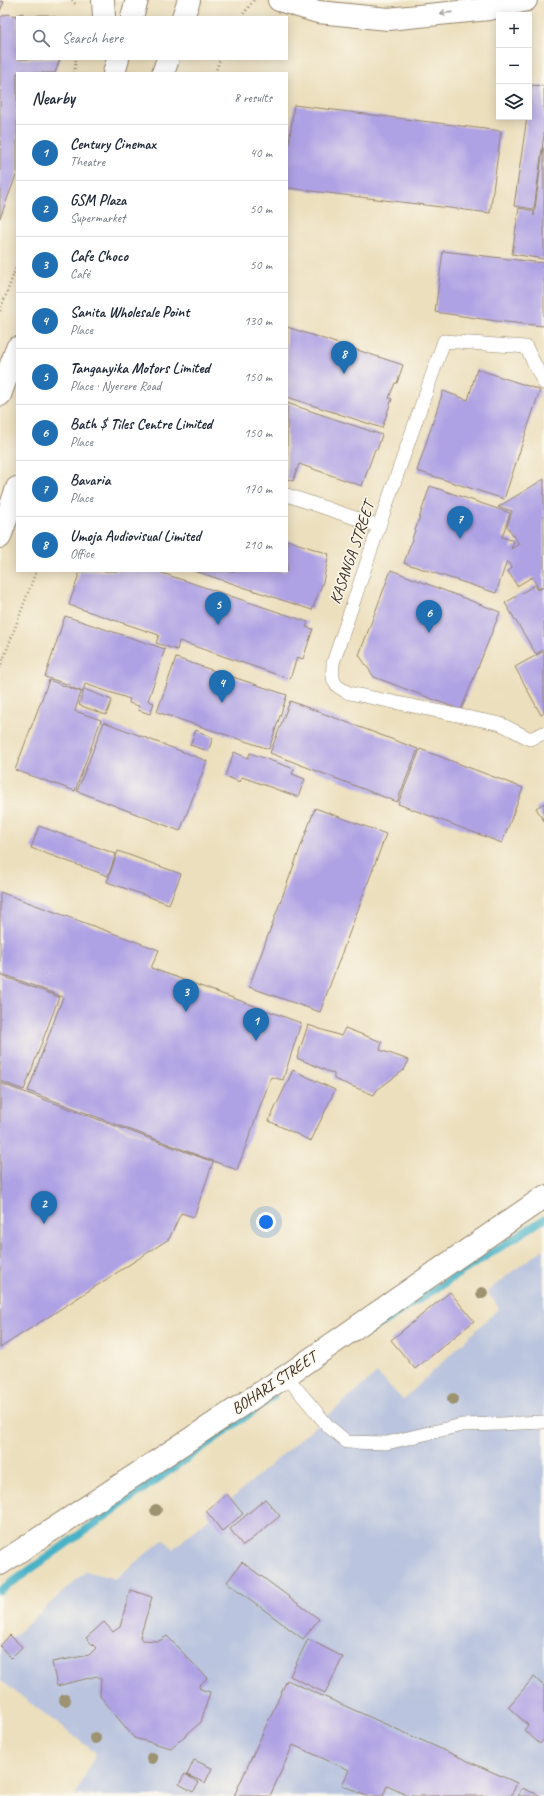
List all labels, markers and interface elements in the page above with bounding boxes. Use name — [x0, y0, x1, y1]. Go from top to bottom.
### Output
one-way arrow — [440, 10, 453, 17]
map controls — [496, 12, 532, 120]
button: + — [496, 12, 532, 48]
search box — [16, 16, 288, 60]
icon: search — [30, 27, 52, 49]
text: Search here — [62, 29, 123, 48]
button: − — [496, 48, 532, 84]
button: layers — [496, 84, 532, 120]
text: Nearby — [32, 88, 75, 109]
text: 8 results — [234, 90, 272, 106]
text: Century Cinemax — [70, 135, 156, 154]
text: 1 — [42, 145, 48, 161]
text: 40 m — [250, 145, 272, 161]
text: Theatre — [70, 154, 105, 170]
text: GSM Plaza — [70, 191, 126, 210]
text: 2 — [42, 201, 48, 217]
text: 50 m — [250, 201, 272, 217]
text: Supermarket — [70, 210, 125, 226]
text: Cafe Choco — [70, 247, 128, 266]
text: 3 — [42, 257, 48, 273]
text: 50 m — [250, 257, 272, 273]
text: Café — [70, 266, 90, 282]
text: Sanita Wholesale Point — [70, 303, 189, 322]
text: 4 — [42, 313, 48, 329]
text: 130 m — [244, 313, 272, 329]
text: Place — [70, 322, 93, 338]
pin: 8 — [331, 341, 357, 374]
text: Tanganyika Motors Limited — [70, 359, 210, 378]
text: 5 — [42, 369, 48, 385]
text: 150 m — [244, 369, 272, 385]
text: Place · Nyerere Road — [70, 378, 161, 394]
text: Bath $ Tiles Centre Limited — [70, 415, 212, 434]
text: 6 — [42, 425, 48, 441]
text: 150 m — [244, 425, 272, 441]
text: Place — [70, 434, 93, 450]
text: Bavaria — [70, 471, 110, 490]
text: 7 — [42, 481, 48, 497]
text: 170 m — [244, 481, 272, 497]
text: Place — [70, 490, 93, 506]
street label: KASANGA STREET — [325, 496, 380, 607]
pin: 7 — [447, 506, 473, 539]
text: Umoja Audiovisual Limited — [70, 527, 201, 546]
text: 8 — [42, 537, 48, 553]
text: 210 m — [244, 537, 272, 553]
text: Office — [70, 546, 94, 562]
pin: 5 — [205, 592, 231, 625]
pin: 6 — [416, 600, 442, 633]
pin: 4 — [209, 670, 235, 703]
pin: 3 — [173, 979, 199, 1012]
pin: 1 — [243, 1008, 269, 1041]
pin: 2 — [31, 1191, 57, 1224]
your location — [256, 1212, 276, 1232]
street label: BOHARI STREET — [227, 1345, 324, 1419]

